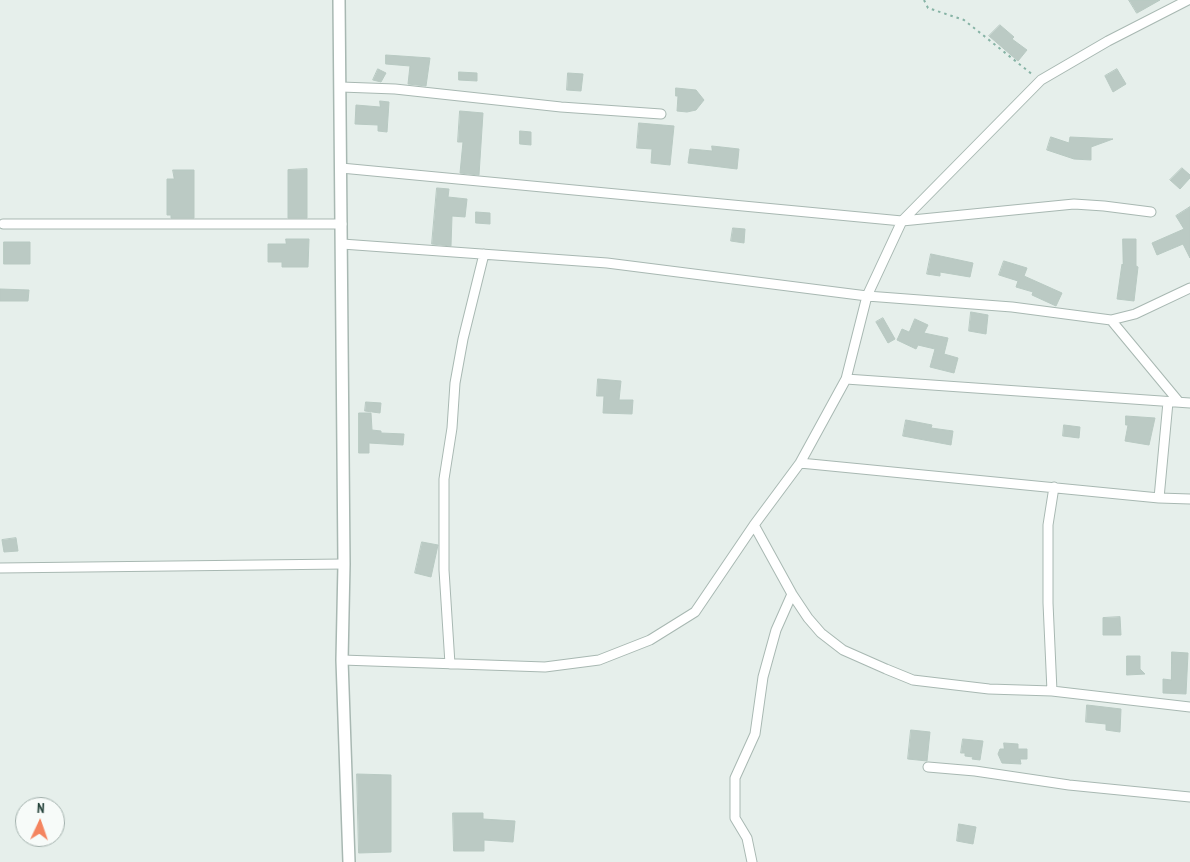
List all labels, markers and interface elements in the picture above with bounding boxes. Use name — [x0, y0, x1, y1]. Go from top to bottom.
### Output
north arrow — [15, 797, 65, 847]
text: N — [36, 799, 45, 817]

